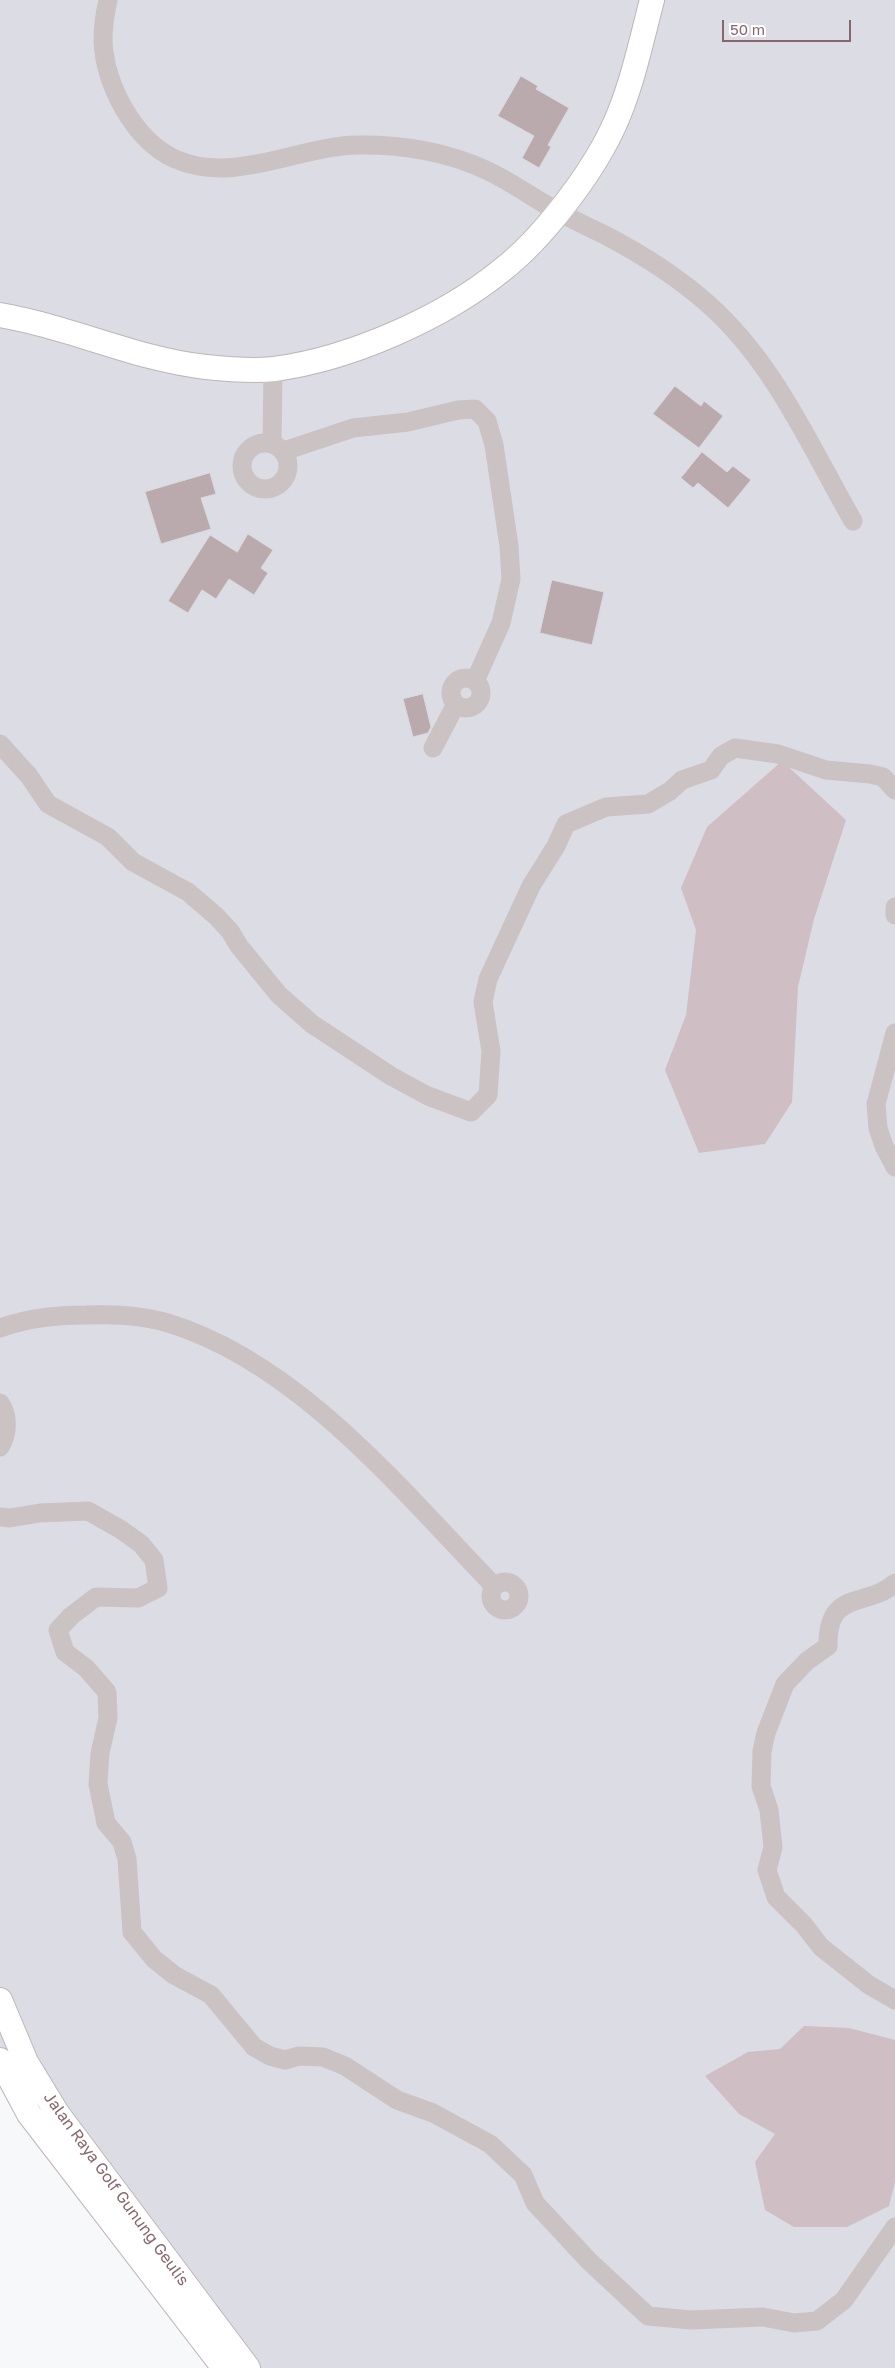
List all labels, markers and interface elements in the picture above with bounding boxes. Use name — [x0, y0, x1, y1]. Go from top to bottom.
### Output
scale bar — [725, 10, 854, 42]
text: 50 m — [730, 20, 765, 38]
street label: Jalan Raya Golf Gunung Geulis — [39, 2088, 193, 2290]

